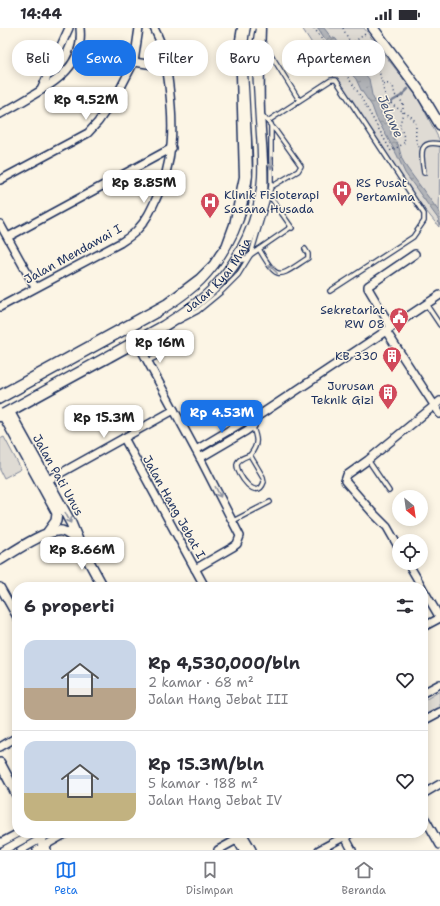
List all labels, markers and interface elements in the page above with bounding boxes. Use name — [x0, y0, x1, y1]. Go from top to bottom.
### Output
text: 14:44 — [20, 4, 62, 24]
chip: Beli — [12, 40, 64, 76]
chip: Sewa — [72, 40, 136, 76]
chip: Filter — [144, 40, 208, 76]
chip: Baru — [216, 40, 274, 76]
chip: Apartemen — [282, 40, 385, 76]
pin: Rp 9.52M — [45, 87, 127, 121]
text: Rp 9.52M — [54, 91, 118, 108]
water label: Jelawe — [374, 92, 408, 140]
one-way arrow — [267, 156, 275, 169]
pin: Rp 8.85M — [103, 170, 185, 204]
text: Rp 8.85M — [112, 174, 176, 191]
place label: RS Pusat Pertamina — [356, 175, 416, 205]
hospital icon: RS Pusat Pertamina — [331, 179, 353, 207]
place label: Klinik Fisioterapi Sasana Husada — [224, 187, 319, 217]
hospital icon: Klinik Fisioterapi Sasana Husada — [199, 191, 221, 219]
street label: Jalan Mendawai I — [21, 220, 125, 287]
street label: Jalan Kyai Maja — [181, 235, 255, 317]
one-way arrow — [268, 264, 277, 274]
place label: Sekretariat RW 08 — [320, 302, 385, 332]
public building icon: Sekretariat RW 08 — [388, 306, 410, 334]
pin: Rp 16M — [127, 330, 193, 364]
text: Rp 16M — [135, 334, 185, 351]
building icon: KB 330 — [381, 345, 403, 373]
place label: KB 330 — [335, 348, 378, 364]
place label: Jurusan Teknik Gizi — [311, 378, 374, 408]
building icon: Jurusan Teknik Gizi — [377, 382, 399, 410]
pin: Rp 4.53M — [181, 400, 263, 434]
text: Rp 4.53M — [190, 404, 254, 421]
pin: Rp 15.3M — [63, 405, 145, 439]
text: Rp 15.3M — [73, 409, 135, 426]
street label: Jalan Pati Unus — [29, 431, 87, 519]
street label: Jalan Hang Jebat I — [139, 452, 209, 562]
one-way arrow — [215, 486, 222, 498]
north arrow — [392, 490, 428, 526]
map controls — [392, 490, 428, 570]
one-way arrow — [65, 511, 73, 523]
button: locate — [392, 534, 428, 570]
pin: Rp 8.66M — [41, 537, 123, 571]
text: Rp 8.66M — [49, 541, 115, 558]
text: 6 properti — [24, 595, 114, 617]
icon: filters — [394, 595, 416, 617]
text: Rp 4,530,000/bln — [148, 652, 300, 674]
icon: home — [56, 656, 104, 704]
icon: heart — [394, 669, 416, 691]
text: 2 kamar · 68 m² — [148, 674, 254, 691]
text: Jalan Hang Jebat III — [148, 691, 288, 708]
text: Rp 15.3M/bln — [148, 753, 264, 775]
icon: home — [56, 757, 104, 805]
icon: heart — [394, 770, 416, 792]
text: 5 kamar · 188 m² — [148, 775, 258, 792]
text: Jalan Hang Jebat IV — [148, 792, 282, 809]
tab: Peta — [54, 859, 78, 898]
tab: Disimpan — [186, 859, 233, 898]
tab: Beranda — [342, 859, 386, 898]

